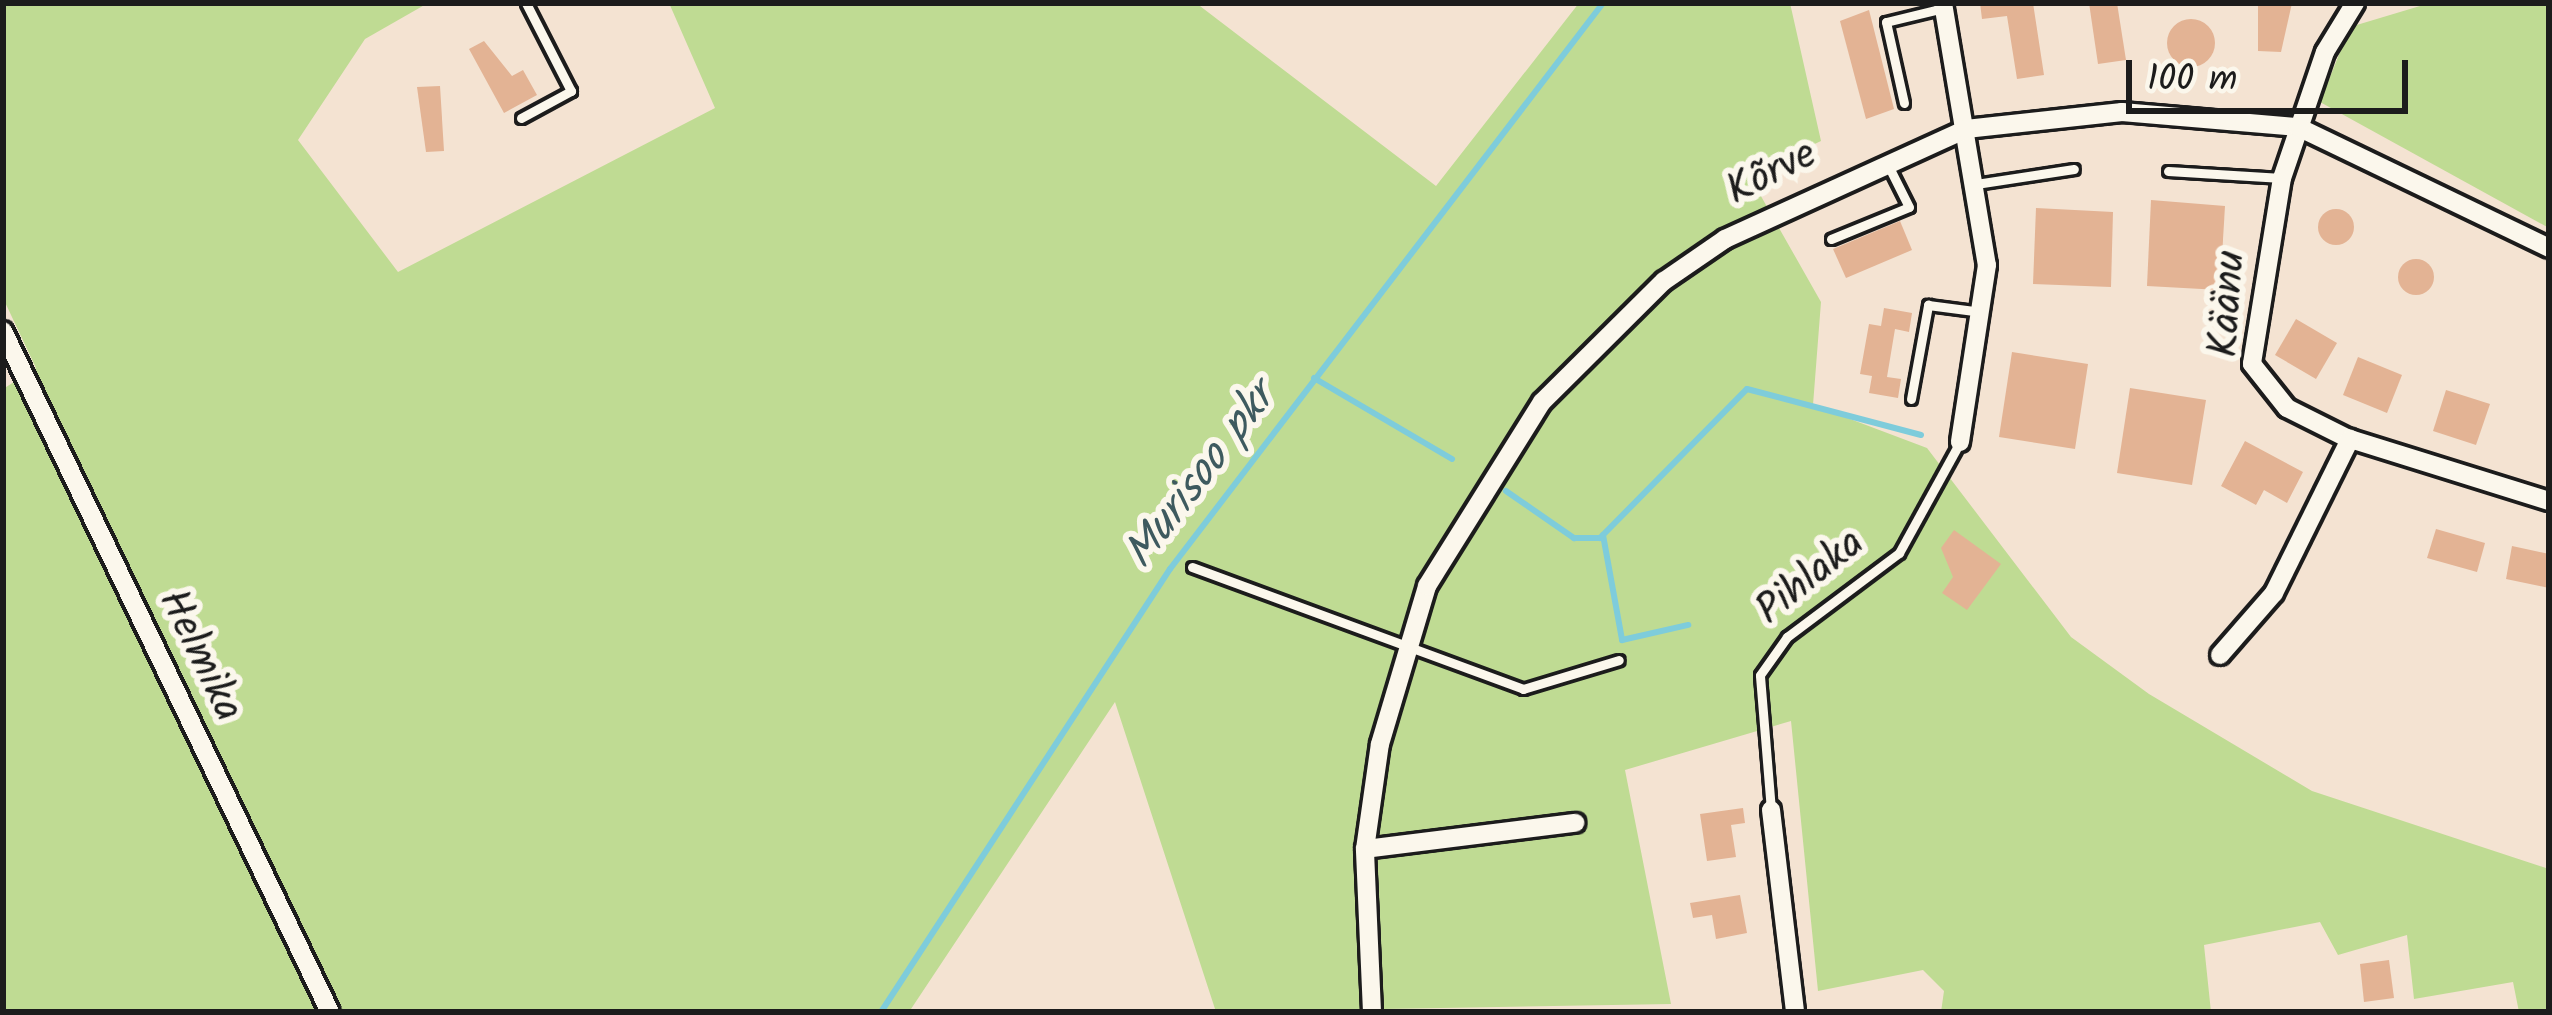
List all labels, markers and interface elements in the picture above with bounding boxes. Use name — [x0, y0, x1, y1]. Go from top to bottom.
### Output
scale bar — [2132, 36, 2414, 110]
text: 100 m — [2147, 52, 2237, 109]
street label: Kõrve — [1719, 130, 1825, 218]
street label: Käänu — [2200, 249, 2258, 359]
water label: Murisoo pkr — [1114, 374, 1288, 580]
street label: Pihlaka — [1747, 519, 1875, 637]
street label: Helmika — [146, 582, 252, 730]

